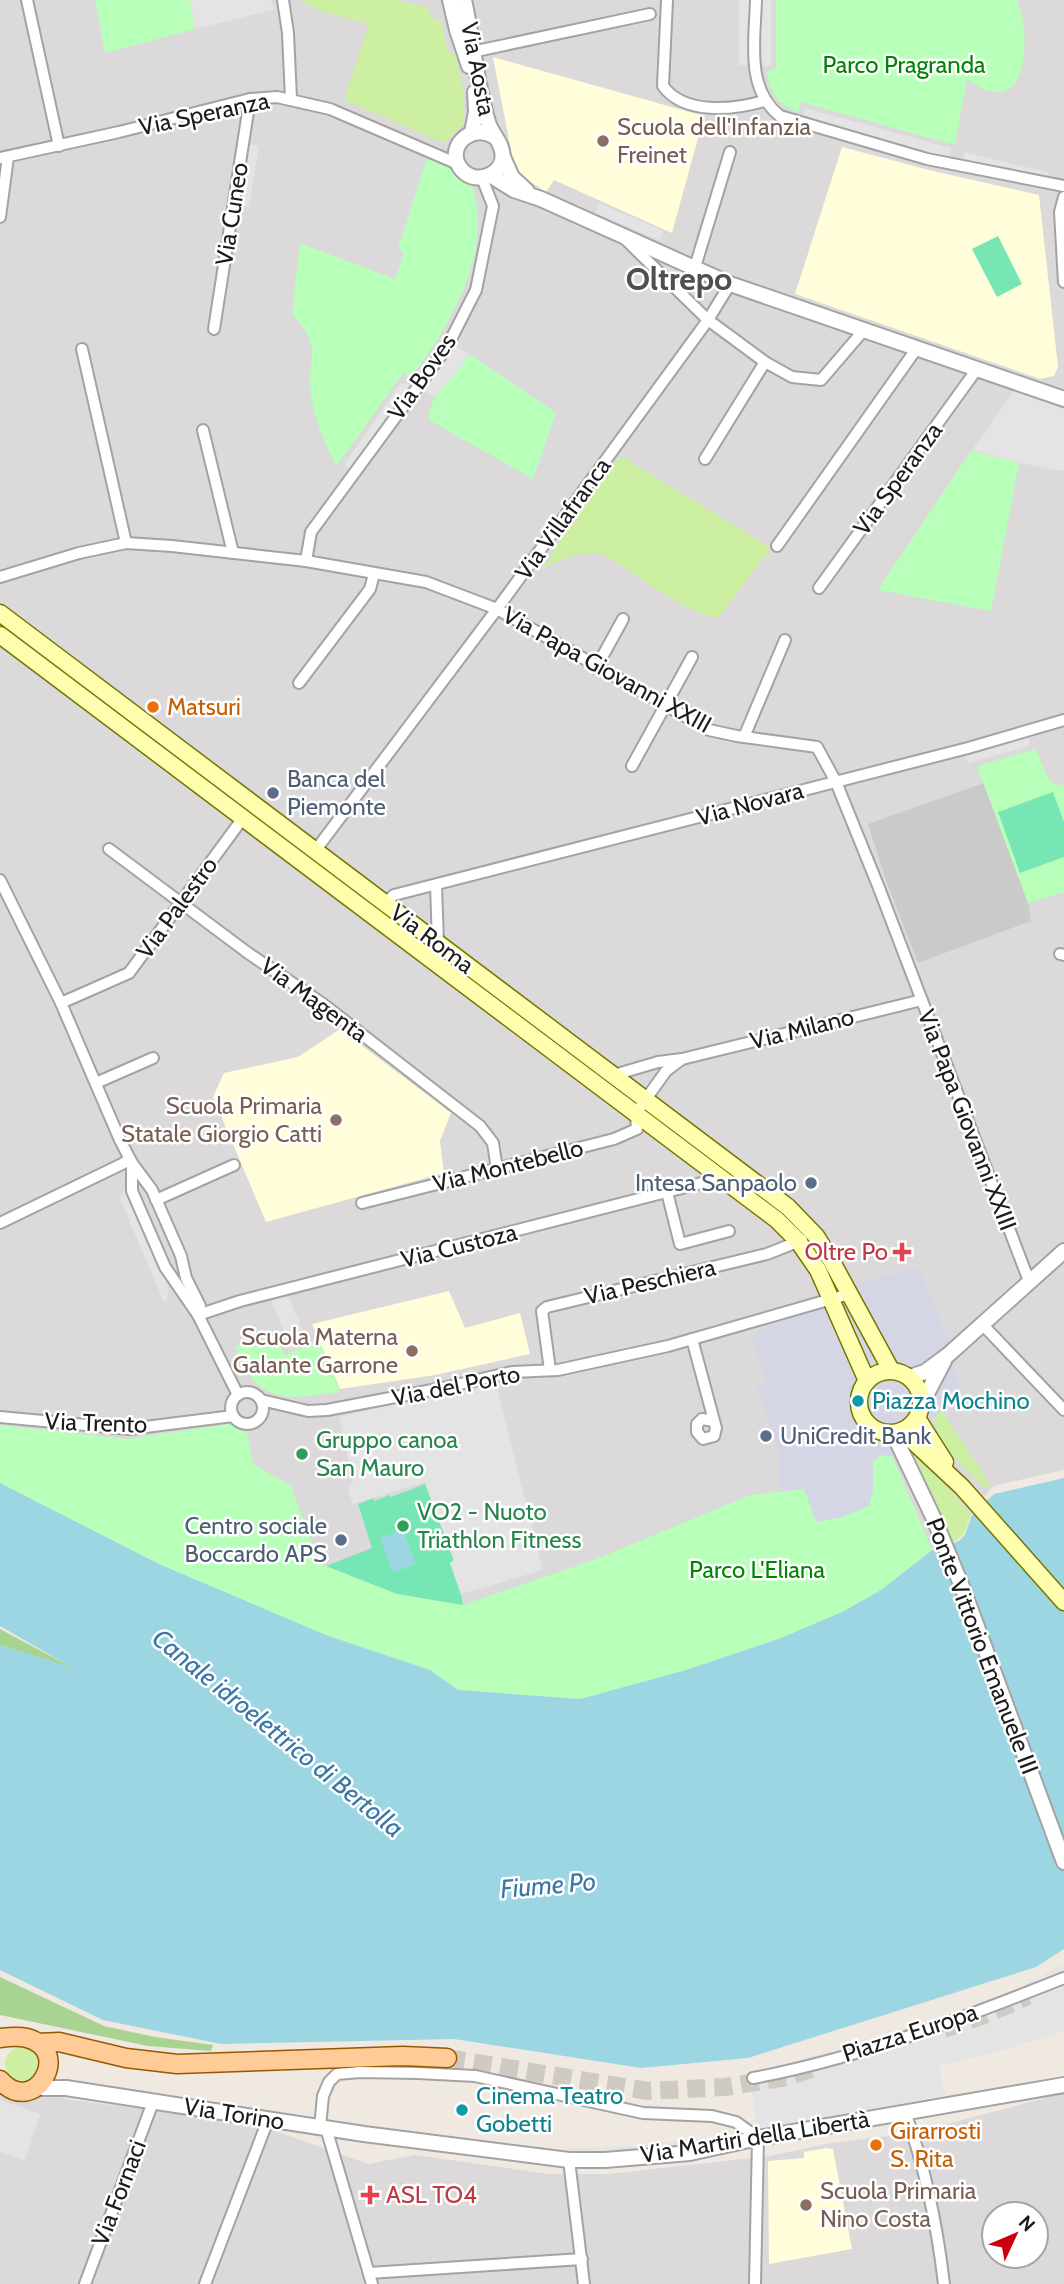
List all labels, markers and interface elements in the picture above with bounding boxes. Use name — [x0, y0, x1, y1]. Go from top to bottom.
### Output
street label: Via Aosta — [455, 20, 502, 119]
park label: Parco Pragranda — [822, 50, 986, 79]
street label: Via Speranza — [136, 85, 272, 141]
place label: Scuola dell'Infanzia Freinet — [617, 112, 811, 169]
marker: Scuola dell'Infanzia Freinet — [595, 133, 611, 149]
street label: Via Cuneo — [209, 160, 254, 267]
district label: Oltrepo — [626, 259, 732, 298]
street label: Via Boves — [381, 328, 462, 426]
street label: Via Speranza — [847, 416, 949, 541]
street label: Via Villafranca — [509, 452, 617, 585]
street label: Via Papa Giovanni XXIII — [498, 600, 717, 739]
place label: Matsuri — [167, 692, 241, 721]
marker: Matsuri — [145, 699, 161, 715]
place label: Banca del Piemonte — [287, 764, 386, 821]
street label: Via Novara — [693, 775, 807, 832]
marker: Banca del Piemonte — [265, 785, 281, 801]
street label: Via Palestro — [130, 851, 223, 964]
street label: Via Roma — [385, 898, 480, 980]
street label: Via Magenta — [255, 951, 374, 1049]
street label: Via Milano — [747, 1002, 857, 1055]
street label: Via Papa Giovanni XXIII — [912, 1005, 1023, 1234]
place label: Scuola Primaria Statale Giorgio Catti — [121, 1091, 322, 1148]
marker: Scuola Primaria Statale Giorgio Catti — [328, 1112, 344, 1128]
street label: Via Montebello — [430, 1133, 586, 1198]
place label: Intesa Sanpaolo — [635, 1168, 797, 1197]
marker: Intesa Sanpaolo — [803, 1175, 819, 1191]
street label: Via Custoza — [398, 1217, 520, 1274]
place label: Oltre Po — [804, 1237, 888, 1266]
marker: Oltre Po — [894, 1244, 910, 1260]
street label: Via Peschiera — [582, 1252, 719, 1311]
place label: Scuola Materna Galante Garrone — [233, 1322, 398, 1379]
marker: Scuola Materna Galante Garrone — [404, 1343, 420, 1359]
street label: Via del Porto — [389, 1359, 522, 1412]
place label: Piazza Mochino — [872, 1386, 1030, 1415]
marker: Piazza Mochino — [850, 1393, 866, 1409]
street label: Via Trento — [44, 1406, 148, 1439]
place label: UniCredit Bank — [780, 1421, 932, 1450]
place label: Gruppo canoa San Mauro — [316, 1425, 459, 1482]
marker: UniCredit Bank — [758, 1428, 774, 1444]
marker: Gruppo canoa San Mauro — [294, 1446, 310, 1462]
place label: VO2 - Nuoto Triathlon Fitness — [417, 1497, 581, 1554]
place label: Centro sociale Boccardo APS — [185, 1511, 327, 1568]
street label: Ponte Vittorio Emanuele III — [920, 1513, 1045, 1778]
marker: VO2 - Nuoto Triathlon Fitness — [395, 1518, 411, 1534]
marker: Centro sociale Boccardo APS — [333, 1532, 349, 1548]
park label: Parco L'Eliana — [689, 1555, 825, 1584]
water label: Canale idroelettrico di Bertolla — [146, 1622, 410, 1844]
water label: Fiume Po — [499, 1865, 597, 1905]
street label: Piazza Europa — [839, 1997, 982, 2068]
place label: Cinema Teatro Gobetti — [476, 2081, 623, 2138]
street label: Via Torino — [182, 2091, 286, 2136]
marker: Cinema Teatro Gobetti — [454, 2102, 470, 2118]
street label: Via Martiri della Libertà — [638, 2104, 872, 2169]
place label: Girarrosti S. Rita — [890, 2116, 981, 2173]
street label: Via Fornaci — [85, 2136, 152, 2250]
marker: Girarrosti S. Rita — [868, 2137, 884, 2153]
place label: Scuola Primaria Nino Costa — [820, 2176, 977, 2233]
place label: ASL TO4 — [386, 2180, 477, 2209]
marker: ASL TO4 — [360, 2185, 380, 2205]
marker: Scuola Primaria Nino Costa — [798, 2197, 814, 2213]
north arrow — [980, 2200, 1050, 2270]
text: N — [1014, 2211, 1040, 2236]

